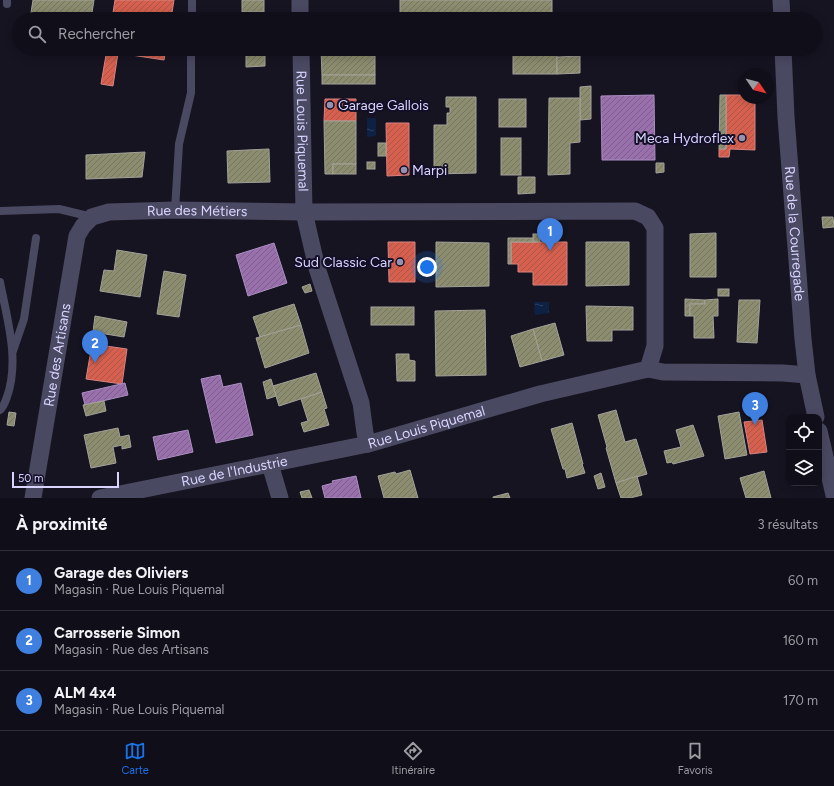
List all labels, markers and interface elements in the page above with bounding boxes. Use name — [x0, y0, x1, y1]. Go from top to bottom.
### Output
search box — [12, 12, 822, 56]
icon: search — [26, 23, 48, 45]
text: Rechercher — [58, 25, 135, 43]
north arrow — [738, 68, 774, 104]
street label: Rue Louis Piquemal — [293, 70, 312, 192]
place label: Garage Gallois — [338, 97, 429, 114]
marker: Garage Gallois — [325, 100, 335, 110]
place label: Meca Hydroflex — [635, 130, 734, 147]
marker: Meca Hydroflex — [737, 133, 747, 143]
place label: Marpi — [412, 162, 447, 179]
marker: Marpi — [399, 165, 409, 175]
street label: Rue de la Courregade — [781, 166, 809, 302]
street label: Rue des Métiers — [147, 201, 248, 220]
pin: 1 — [537, 218, 563, 251]
place label: Sud Classic Car — [294, 254, 392, 271]
marker: Sud Classic Car — [395, 257, 405, 267]
your location — [417, 257, 437, 277]
street label: Rue des Artisans — [40, 302, 74, 408]
pin: 2 — [82, 330, 108, 363]
pin: 3 — [742, 392, 768, 425]
street label: Rue Louis Piquemal — [366, 402, 487, 452]
map controls — [786, 414, 822, 486]
button: locate — [786, 414, 822, 450]
button: layers — [786, 450, 822, 486]
street label: Rue de l'Industrie — [180, 452, 289, 490]
scale bar — [12, 470, 119, 489]
text: 50 m — [18, 472, 43, 485]
text: À proximité — [16, 514, 107, 534]
text: 3 résultats — [758, 517, 818, 532]
text: Garage des Oliviers — [54, 564, 188, 582]
text: 1 — [26, 573, 32, 588]
text: 60 m — [788, 573, 818, 588]
text: Magasin · Rue Louis Piquemal — [54, 582, 224, 597]
text: Carrosserie Simon — [54, 624, 180, 642]
text: 2 — [25, 633, 33, 648]
text: 160 m — [783, 633, 818, 648]
text: Magasin · Rue des Artisans — [54, 642, 209, 657]
text: ALM 4x4 — [54, 684, 116, 702]
text: 3 — [25, 693, 33, 708]
text: 170 m — [783, 693, 818, 708]
text: Magasin · Rue Louis Piquemal — [54, 702, 224, 717]
tab: Carte — [121, 740, 149, 777]
tab: Itinéraire — [392, 740, 435, 777]
tab: Favoris — [678, 740, 713, 777]

